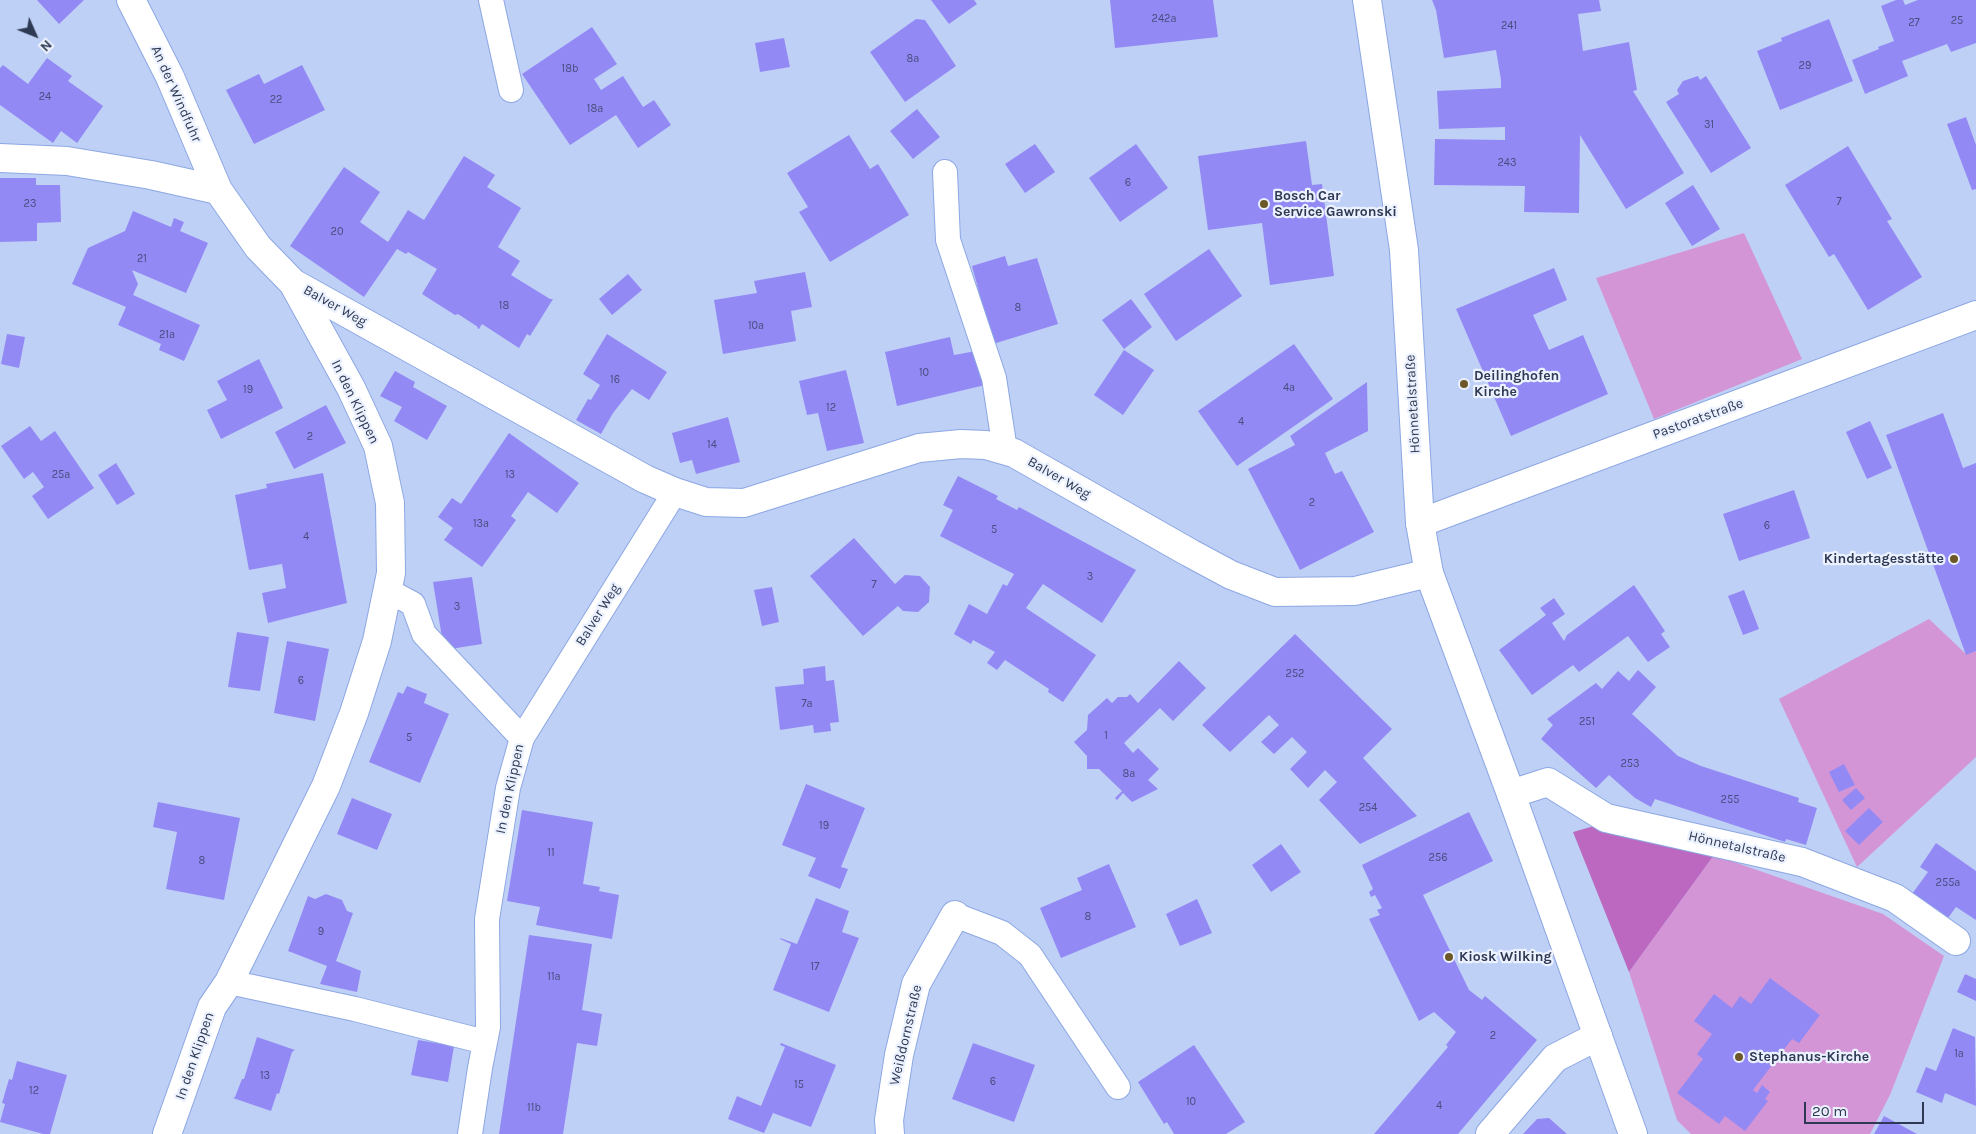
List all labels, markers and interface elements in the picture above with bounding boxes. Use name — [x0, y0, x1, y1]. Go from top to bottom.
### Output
north arrow — [10, 10, 60, 60]
house number: 242a — [1152, 12, 1176, 26]
house number: 25 — [1951, 14, 1963, 28]
house number: 27 — [1908, 16, 1920, 30]
house number: 241 — [1501, 19, 1517, 33]
text: N — [37, 36, 56, 55]
street label: An der Windfuhr — [147, 43, 205, 145]
house number: 8a — [907, 52, 919, 66]
house number: 29 — [1799, 59, 1811, 73]
house number: 18b — [562, 62, 578, 76]
house number: 24 — [39, 90, 51, 104]
house number: 22 — [270, 93, 282, 107]
house number: 18a — [587, 102, 603, 116]
house number: 31 — [1704, 118, 1714, 132]
house number: 243 — [1497, 156, 1517, 170]
house number: 6 — [1125, 176, 1131, 190]
place label: Bosch Car Service Gawronski — [1274, 188, 1397, 220]
house number: 7 — [1836, 195, 1842, 209]
house number: 23 — [24, 197, 36, 211]
marker: Bosch Car Service Gawronski — [1258, 198, 1270, 210]
house number: 20 — [331, 225, 343, 239]
house number: 21 — [137, 252, 147, 266]
street label: Balver Weg — [300, 282, 370, 330]
house number: 18 — [499, 299, 509, 313]
house number: 8 — [1015, 301, 1021, 315]
house number: 10a — [748, 319, 764, 333]
house number: 21a — [159, 328, 175, 342]
street label: Hönnetalstraße — [1402, 354, 1424, 454]
street label: In den Klippen — [327, 357, 383, 447]
house number: 10 — [919, 366, 929, 380]
place label: Deilinghofen Kirche — [1474, 368, 1559, 401]
house number: 16 — [610, 373, 620, 387]
marker: Deilinghofen Kirche — [1458, 378, 1470, 390]
house number: 4a — [1283, 381, 1295, 395]
house number: 19 — [243, 383, 253, 397]
street label: Pastoratstraße — [1651, 395, 1745, 443]
house number: 12 — [826, 401, 836, 415]
house number: 4 — [1238, 415, 1244, 429]
house number: 2 — [307, 430, 313, 444]
house number: 14 — [707, 438, 717, 452]
street label: Balver Weg — [1024, 453, 1094, 503]
house number: 25a — [52, 468, 70, 482]
house number: 13 — [505, 468, 515, 482]
house number: 2 — [1309, 496, 1315, 510]
house number: 13a — [473, 517, 489, 531]
house number: 6 — [1764, 519, 1770, 533]
house number: 5 — [991, 523, 997, 537]
house number: 4 — [303, 530, 309, 544]
place label: Kindertagesstätte — [1824, 551, 1944, 567]
marker: Kindertagesstätte — [1948, 553, 1960, 565]
house number: 3 — [1087, 570, 1093, 584]
house number: 7 — [871, 578, 877, 592]
street label: Balver Weg — [572, 581, 624, 649]
house number: 3 — [454, 600, 460, 614]
house number: 252 — [1286, 667, 1304, 681]
house number: 6 — [298, 674, 304, 688]
house number: 7a — [801, 697, 813, 711]
house number: 251 — [1579, 715, 1595, 729]
house number: 1 — [1104, 729, 1108, 743]
house number: 5 — [406, 731, 412, 745]
street label: In den Klippen — [492, 742, 528, 836]
house number: 253 — [1620, 757, 1640, 771]
house number: 8a — [1123, 767, 1135, 781]
house number: 255 — [1721, 793, 1739, 807]
house number: 254 — [1359, 801, 1377, 815]
house number: 19 — [819, 819, 829, 833]
street label: Hönnetalstraße — [1687, 828, 1787, 866]
house number: 11 — [547, 846, 555, 860]
house number: 256 — [1429, 851, 1447, 865]
house number: 8 — [199, 854, 205, 868]
house number: 255a — [1936, 876, 1960, 890]
house number: 8 — [1085, 910, 1091, 924]
house number: 9 — [318, 925, 324, 939]
place label: Kiosk Wilking — [1459, 949, 1552, 965]
marker: Kiosk Wilking — [1443, 951, 1455, 963]
house number: 17 — [811, 960, 819, 974]
house number: 11a — [547, 970, 561, 984]
street label: Weißdornstraße — [886, 983, 926, 1087]
street label: In den Klippen — [172, 1010, 218, 1102]
house number: 2 — [1490, 1029, 1496, 1043]
house number: 1a — [1954, 1047, 1964, 1061]
place label: Stephanus-Kirche — [1749, 1049, 1869, 1065]
marker: Stephanus-Kirche — [1733, 1051, 1745, 1063]
house number: 13 — [260, 1069, 270, 1083]
house number: 6 — [990, 1075, 996, 1089]
house number: 15 — [794, 1078, 804, 1092]
house number: 12 — [29, 1084, 39, 1098]
scale bar — [1806, 1092, 1926, 1124]
house number: 10 — [1186, 1095, 1196, 1109]
house number: 4 — [1436, 1099, 1442, 1113]
house number: 11b — [527, 1101, 541, 1115]
text: 20 m — [1812, 1102, 1847, 1120]

